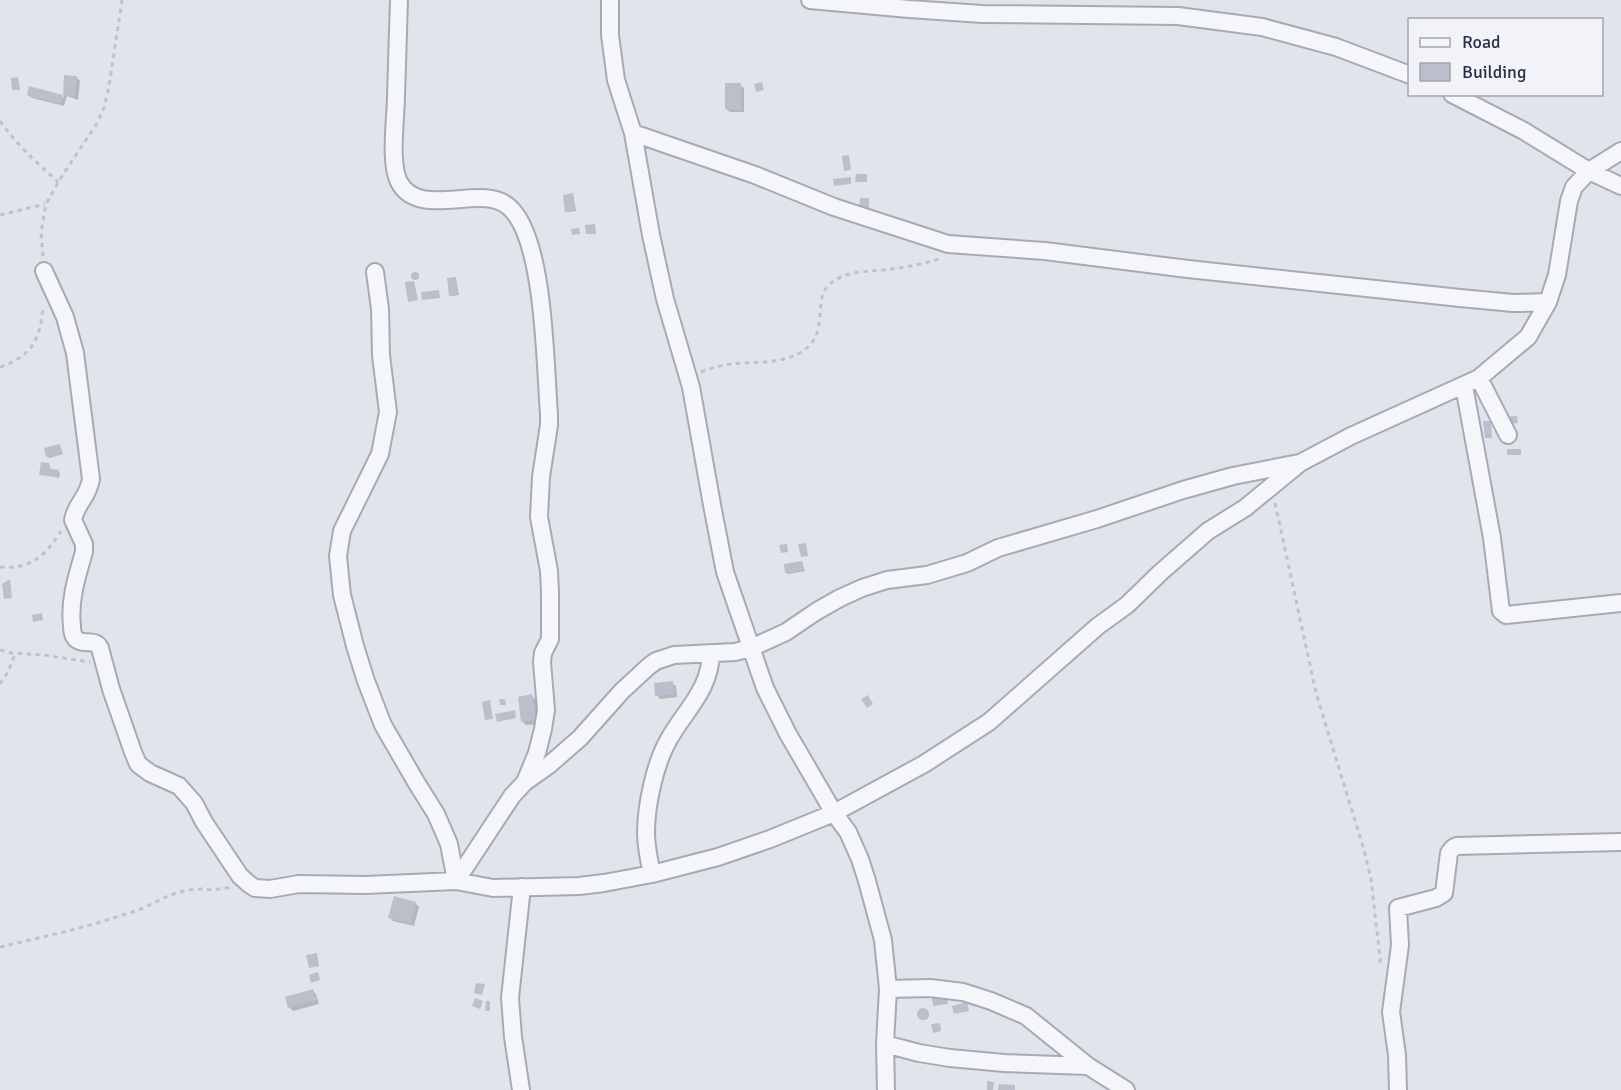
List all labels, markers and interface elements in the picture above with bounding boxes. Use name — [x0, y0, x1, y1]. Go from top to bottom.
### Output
legend — [1408, 18, 1603, 96]
text: Road — [1462, 31, 1501, 53]
text: Building — [1462, 61, 1526, 83]

